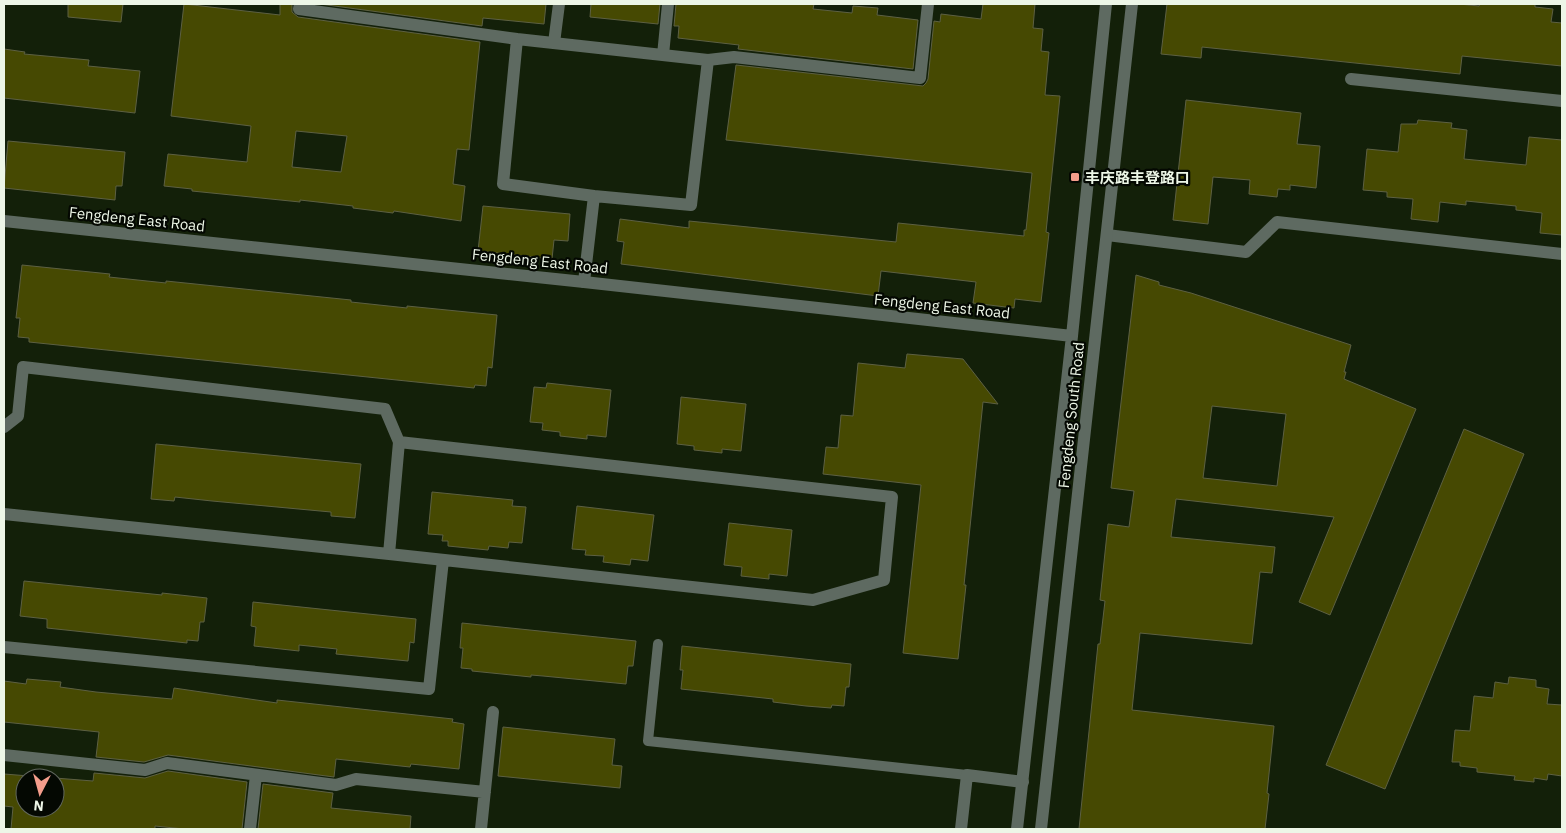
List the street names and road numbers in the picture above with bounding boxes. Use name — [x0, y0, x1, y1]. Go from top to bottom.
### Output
street label: Fengdeng East Road — [68, 202, 206, 236]
street label: Fengdeng East Road — [471, 244, 609, 278]
street label: Fengdeng East Road — [873, 289, 1011, 323]
street label: Fengdeng South Road — [1054, 341, 1088, 489]

